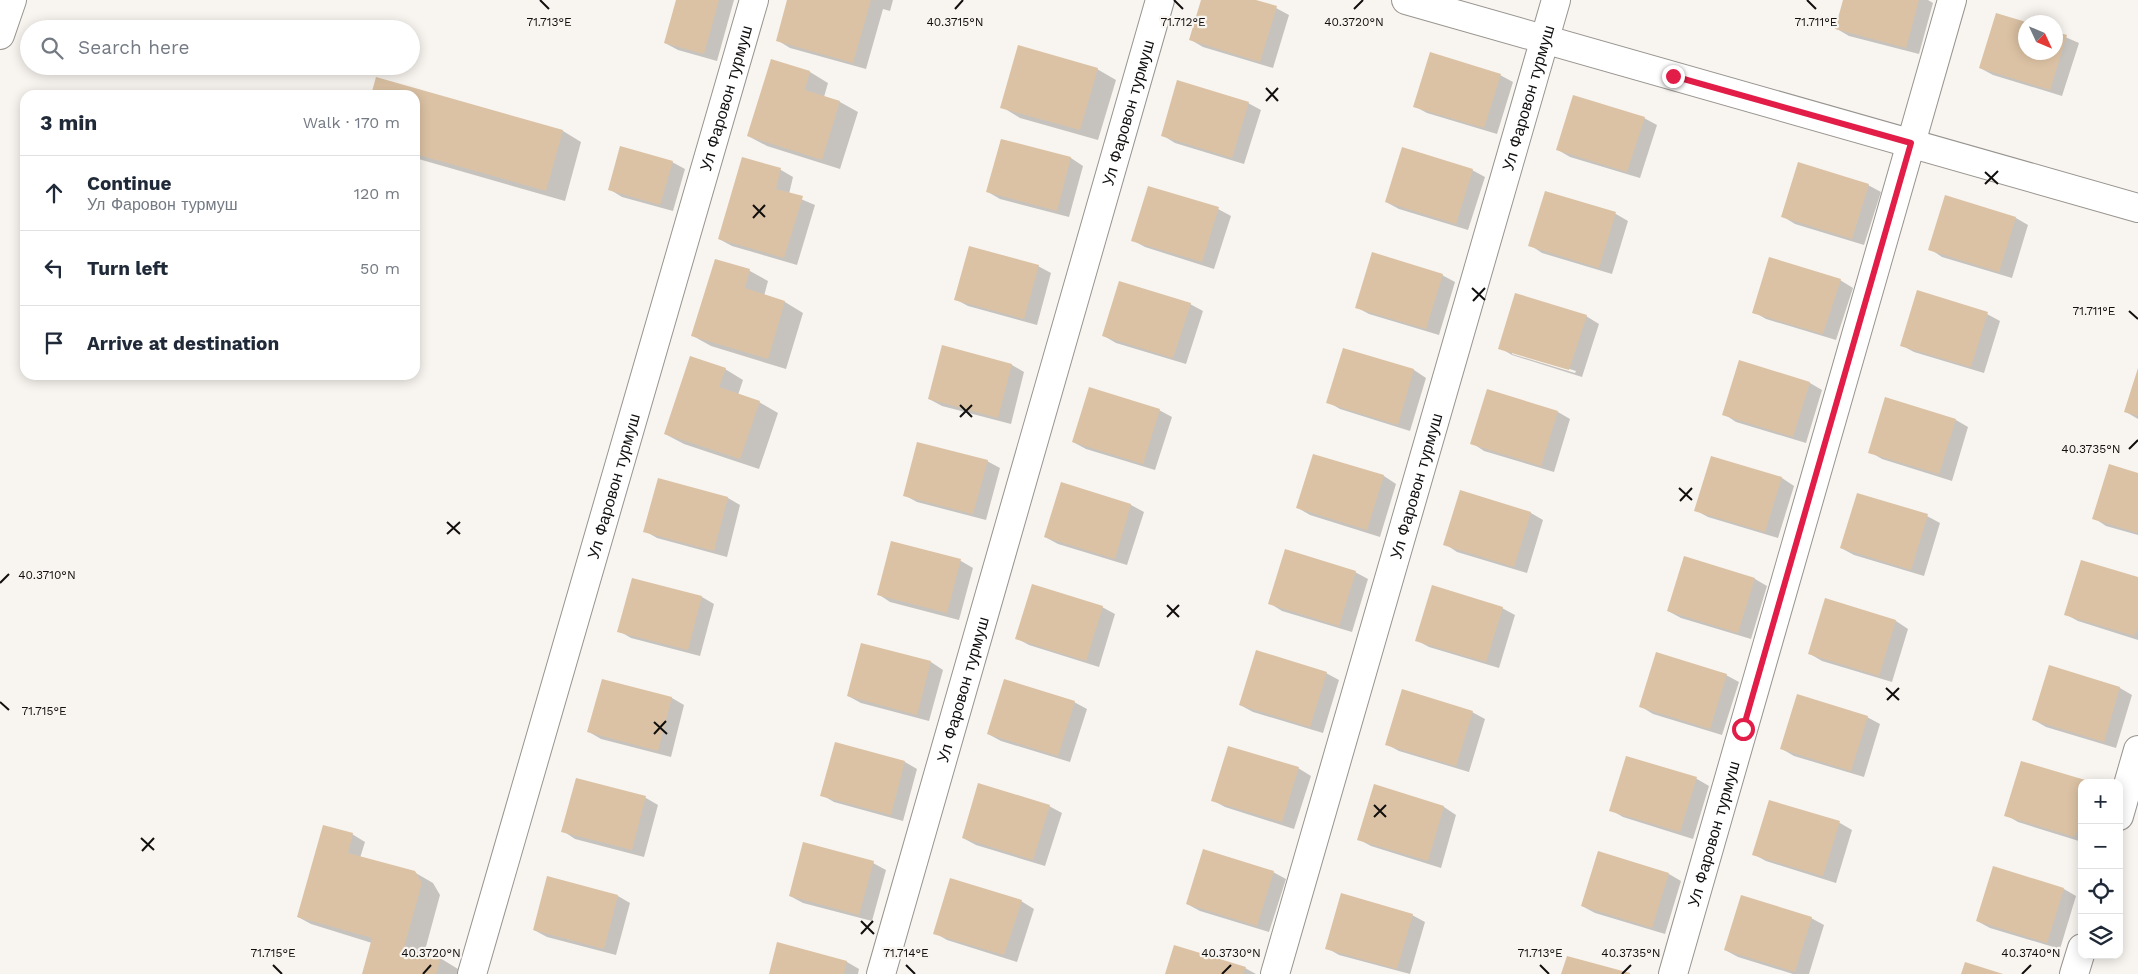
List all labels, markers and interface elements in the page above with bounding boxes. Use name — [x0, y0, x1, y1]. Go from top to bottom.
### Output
text: 71.713°E — [526, 15, 572, 29]
text: 40.3715°N — [927, 15, 983, 29]
text: 71.712°E — [1160, 15, 1206, 29]
text: 40.3720°N — [1324, 15, 1384, 29]
text: 71.711°E — [1795, 15, 1838, 29]
north arrow — [2018, 15, 2063, 60]
search box — [20, 20, 420, 75]
street label: Ул Фаровон турмуш — [696, 23, 756, 173]
street label: Ул Фаровон турмуш — [1498, 23, 1558, 173]
icon: search — [38, 34, 66, 62]
text: Search here — [78, 36, 189, 59]
street label: Ул Фаровон турмуш — [1098, 38, 1158, 188]
route end — [1662, 65, 1685, 88]
text: 3 min — [40, 110, 97, 135]
text: Walk · 170 m — [303, 113, 400, 132]
text: Continue — [87, 172, 171, 195]
icon: ahead — [40, 179, 68, 207]
text: 120 m — [354, 184, 400, 203]
text: Ул Фаровон турмуш — [87, 195, 238, 214]
icon: left — [40, 254, 68, 282]
text: Turn left — [87, 257, 168, 280]
text: 50 m — [360, 259, 400, 278]
text: 71.711°E — [2073, 304, 2116, 318]
icon: arrive — [40, 329, 68, 357]
text: Arrive at destination — [87, 332, 279, 355]
street label: Ул Фаровон турмуш — [584, 411, 644, 561]
street label: Ул Фаровон турмуш — [1386, 411, 1446, 561]
text: 40.3735°N — [2061, 442, 2121, 456]
text: 40.3710°N — [18, 568, 76, 582]
street label: Ул Фаровон турмуш — [933, 615, 993, 765]
text: 71.715°E — [21, 704, 67, 718]
route start — [1732, 718, 1755, 741]
street label: Ул Фаровон турмуш — [1684, 759, 1744, 909]
map controls — [2078, 779, 2123, 959]
button: + — [2078, 779, 2123, 824]
button: − — [2078, 824, 2123, 869]
button: locate — [2078, 869, 2123, 914]
button: layers — [2078, 914, 2123, 959]
text: 71.715°E — [250, 946, 296, 960]
text: 40.3720°N — [401, 946, 461, 960]
text: 71.714°E — [883, 946, 929, 960]
text: 40.3730°N — [1201, 946, 1261, 960]
text: 71.713°E — [1517, 946, 1563, 960]
text: 40.3735°N — [1601, 946, 1661, 960]
text: 40.3740°N — [2001, 946, 2061, 960]

